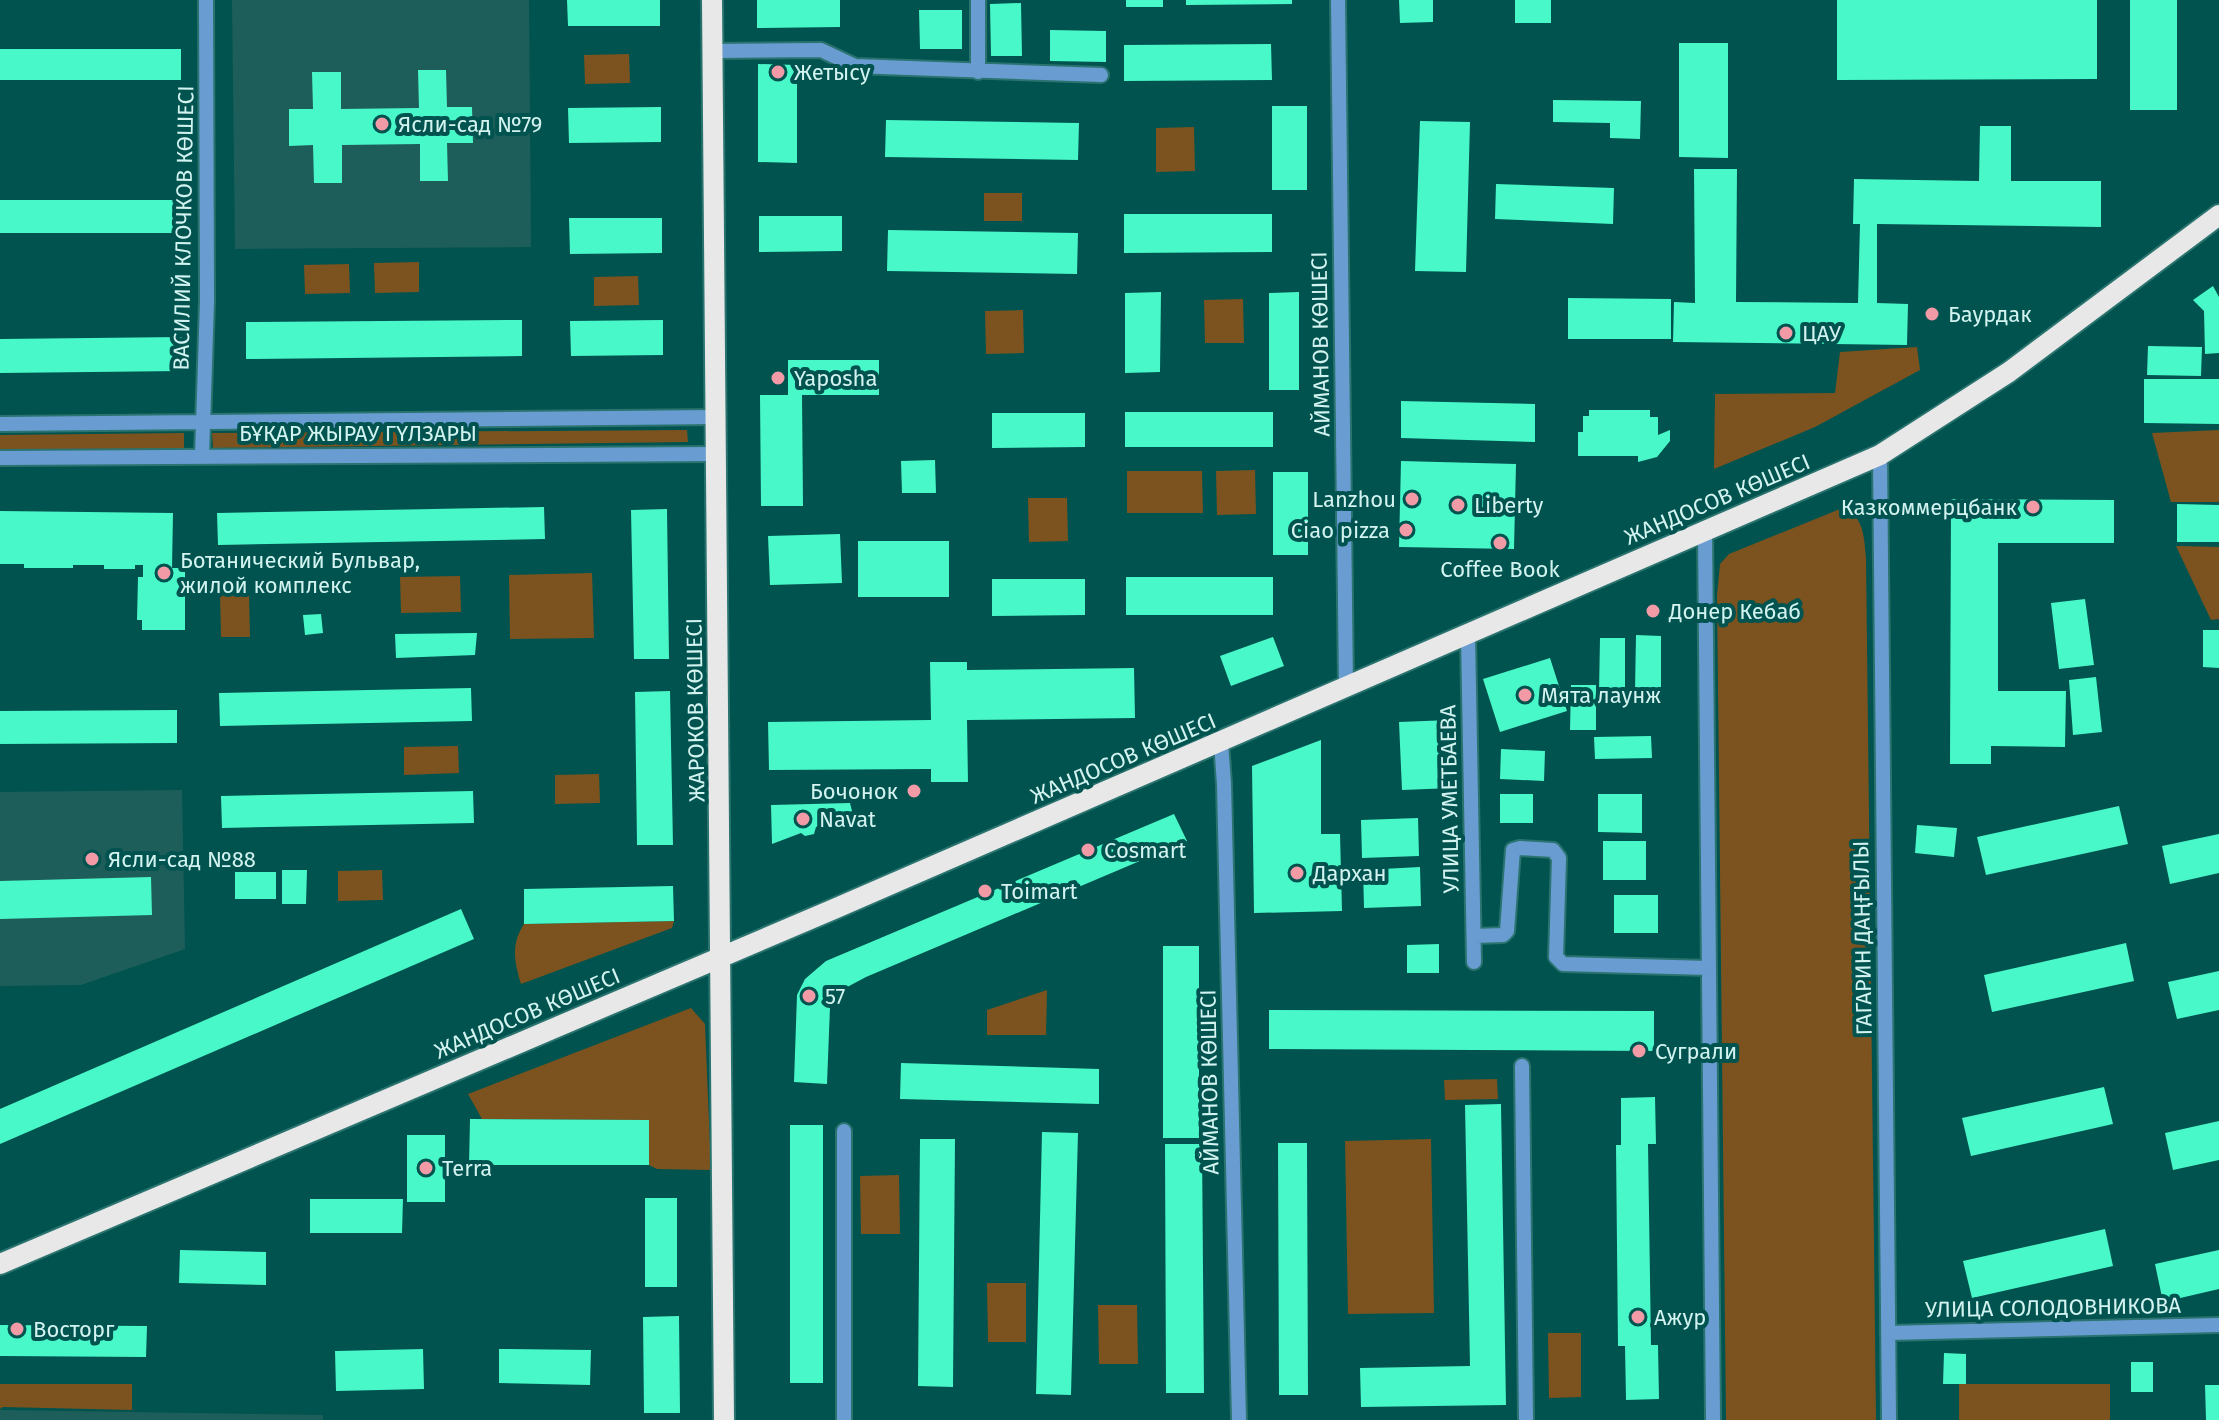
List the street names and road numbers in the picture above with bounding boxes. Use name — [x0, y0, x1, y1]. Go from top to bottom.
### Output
street label: ВАСИЛИЙ КЛОЧКОВ КӨШЕСІ — [168, 85, 199, 371]
street label: АЙМАНОВ КӨШЕСІ — [1305, 251, 1336, 437]
street label: БҰҚАР ЖЫРАУ ГҮЛЗАРЫ — [239, 420, 477, 447]
street label: ЖАНДОСОВ КӨШЕСІ — [1620, 448, 1814, 551]
street label: ЖАРОКОВ КӨШЕСІ — [680, 618, 711, 802]
street label: УЛИЦА УМЕТБАЕВА — [1434, 704, 1465, 894]
street label: ЖАНДОСОВ КӨШЕСІ — [1026, 707, 1220, 810]
street label: ГАГАРИН ДАҢҒЫЛЫ — [1847, 840, 1878, 1036]
street label: ЖАНДОСОВ КӨШЕСІ — [430, 962, 624, 1065]
street label: АЙМАНОВ КӨШЕСІ — [1194, 989, 1225, 1175]
street label: УЛИЦА СОЛОДОВНИКОВА — [1925, 1292, 2182, 1323]

